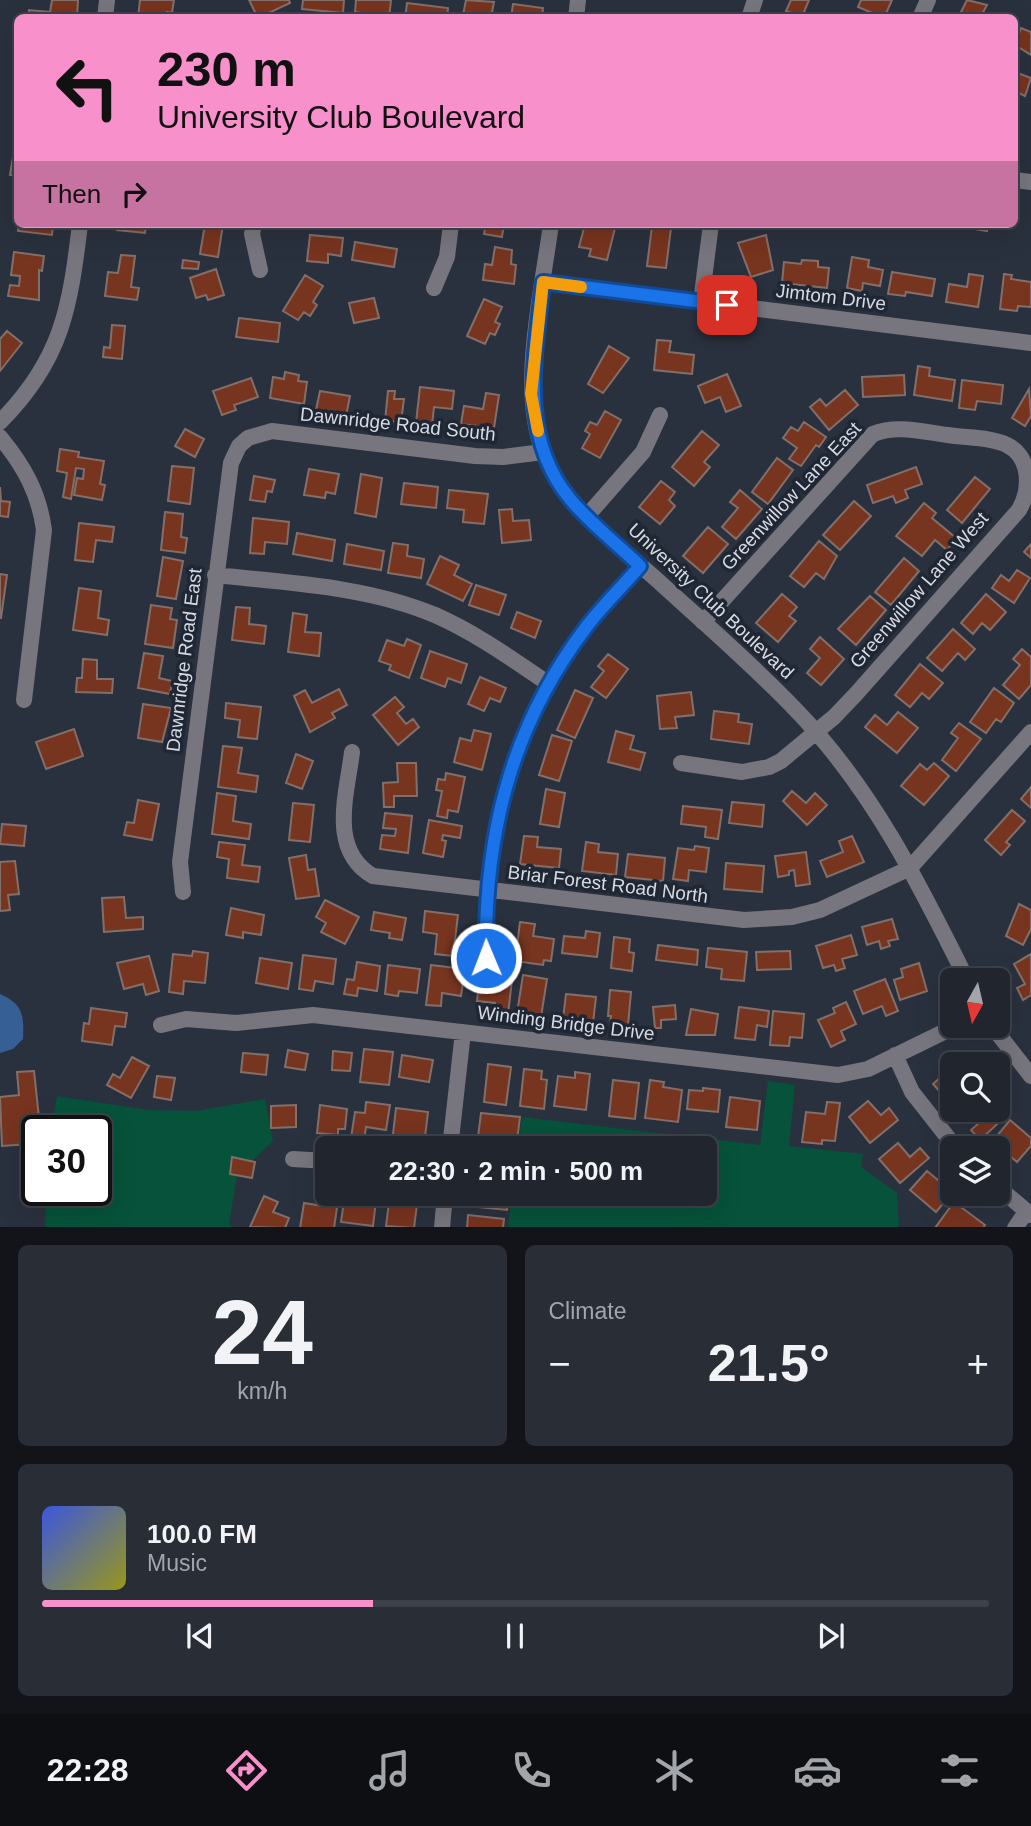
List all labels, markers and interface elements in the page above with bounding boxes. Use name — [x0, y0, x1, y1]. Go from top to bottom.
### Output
icon: left — [42, 42, 133, 133]
text: 230 m — [157, 42, 296, 96]
text: University Club Boulevard — [157, 99, 525, 135]
icon: right — [115, 175, 153, 213]
text: Then — [42, 179, 101, 209]
pin — [697, 275, 757, 335]
street label: Jimtom Drive — [775, 280, 887, 314]
icon: arrive — [708, 286, 746, 324]
street label: Dawnridge Road South — [299, 403, 497, 445]
street label: Greenwillow Lane East — [717, 417, 865, 574]
street label: Greenwillow Lane West — [846, 507, 993, 672]
street label: University Club Boulevard — [624, 519, 798, 683]
street label: Dawnridge Road East — [162, 566, 206, 753]
street label: Briar Forest Road North — [507, 861, 709, 907]
position arrow — [449, 921, 523, 995]
north arrow — [940, 968, 1010, 1038]
map controls — [940, 968, 1010, 1206]
street label: Winding Bridge Drive — [476, 1002, 656, 1044]
button: search — [940, 1052, 1010, 1122]
speed limit sign: 30 — [21, 1115, 112, 1206]
button: layers — [940, 1136, 1010, 1206]
text: 22:30 · 2 min · 500 m — [389, 1156, 643, 1186]
text: 24 — [212, 1282, 313, 1383]
text: Climate — [549, 1298, 626, 1324]
text: 21.5° — [708, 1334, 830, 1392]
text: − — [549, 1343, 571, 1385]
text: + — [967, 1343, 989, 1385]
text: km/h — [237, 1378, 287, 1404]
text: 100.0 FM — [147, 1519, 257, 1549]
text: Music — [147, 1550, 207, 1576]
icon: previous — [181, 1617, 219, 1655]
icon: pause — [496, 1617, 534, 1655]
icon: next — [812, 1617, 850, 1655]
icon: directions — [222, 1746, 271, 1795]
icon: music — [365, 1746, 414, 1795]
icon: phone — [507, 1746, 556, 1795]
icon: climate — [650, 1746, 699, 1795]
icon: car — [793, 1746, 842, 1795]
icon: filters — [935, 1746, 984, 1795]
text: 22:28 — [47, 1752, 129, 1788]

